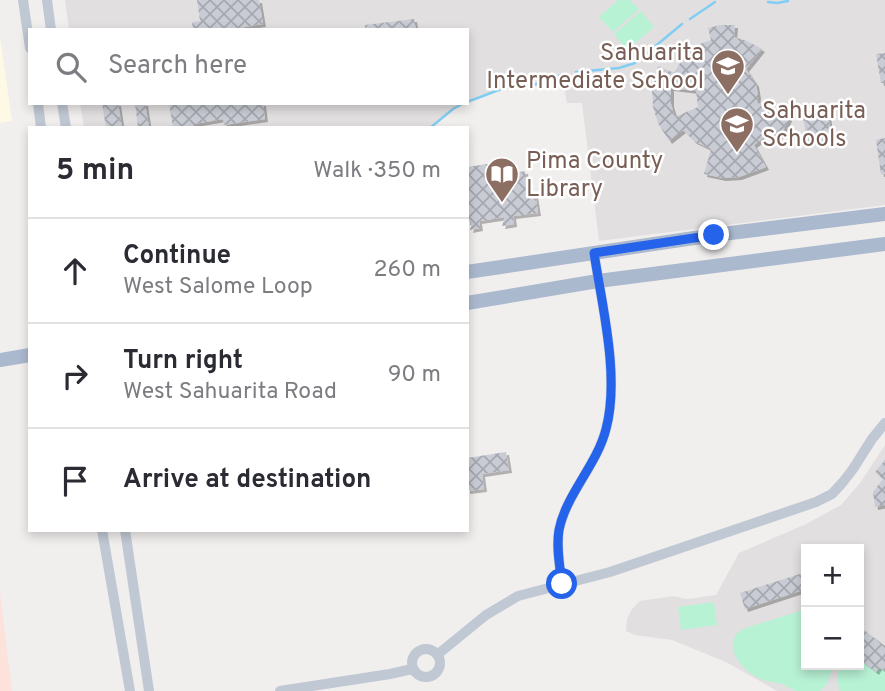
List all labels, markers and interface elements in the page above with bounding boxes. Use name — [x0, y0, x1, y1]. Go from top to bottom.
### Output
search box — [28, 28, 469, 105]
place label: Sahuarita Intermediate School — [486, 39, 704, 97]
school or university icon: Sahuarita Intermediate School — [709, 47, 747, 96]
icon: search — [52, 48, 90, 86]
text: Search here — [108, 50, 247, 83]
place label: Sahuarita Schools — [762, 97, 866, 155]
school or university icon: Sahuarita Schools — [718, 105, 756, 154]
place label: Pima County Library — [526, 147, 663, 205]
text: 5 min — [56, 153, 134, 190]
library icon: Pima County Library — [483, 155, 521, 204]
text: Walk · 350 m — [313, 157, 441, 186]
route end — [698, 219, 729, 250]
text: Continue — [123, 240, 231, 273]
icon: ahead — [56, 252, 94, 290]
text: 260 m — [374, 256, 441, 285]
text: West Salome Loop — [123, 273, 313, 302]
text: Turn right — [123, 345, 243, 378]
icon: right — [56, 357, 94, 395]
text: 90 m — [388, 361, 441, 390]
text: West Sahuarita Road — [123, 378, 337, 407]
icon: arrive — [56, 462, 94, 500]
text: Arrive at destination — [123, 464, 371, 497]
map controls — [801, 544, 864, 670]
button: + — [801, 544, 864, 607]
route start — [546, 568, 577, 599]
button: − — [801, 607, 864, 670]

